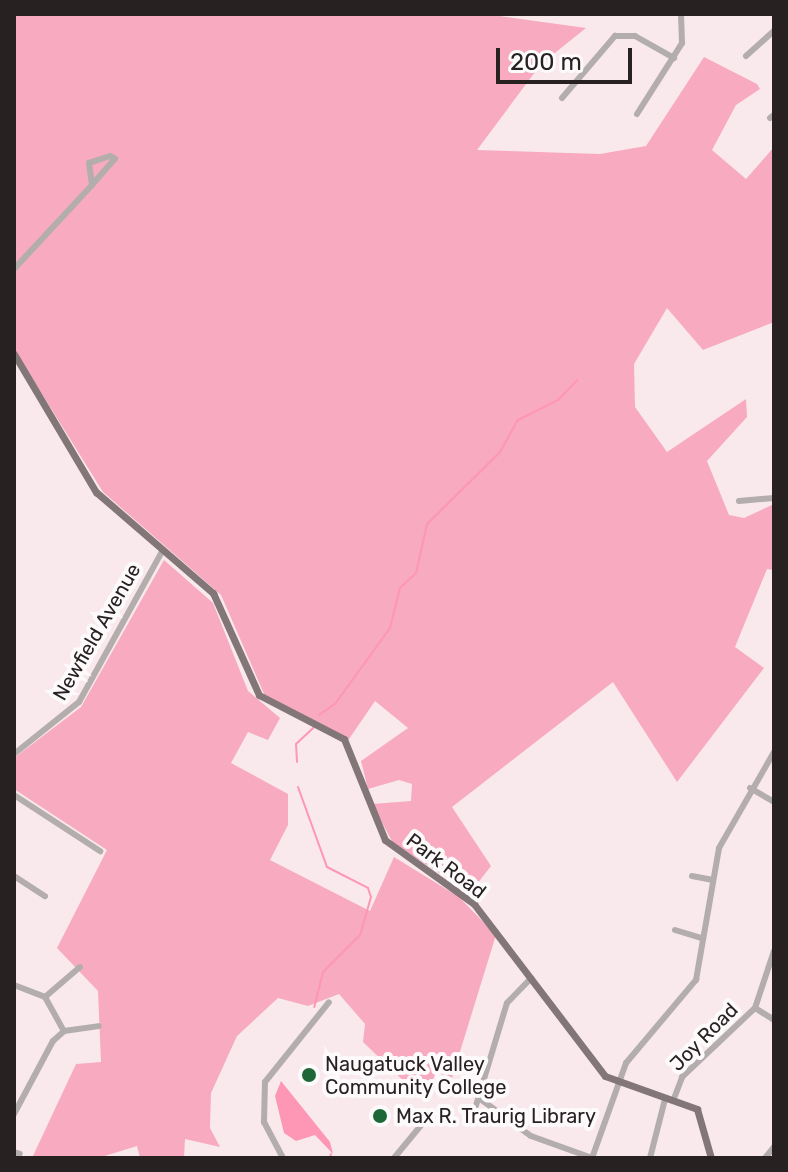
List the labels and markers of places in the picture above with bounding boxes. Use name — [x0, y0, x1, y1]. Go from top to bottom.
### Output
place label: Naugatuck Valley Community College — [325, 1052, 507, 1099]
marker: Naugatuck Valley Community College — [300, 1066, 318, 1084]
place label: Max R. Traurig Library — [396, 1104, 597, 1128]
marker: Max R. Traurig Library — [371, 1107, 389, 1125]

